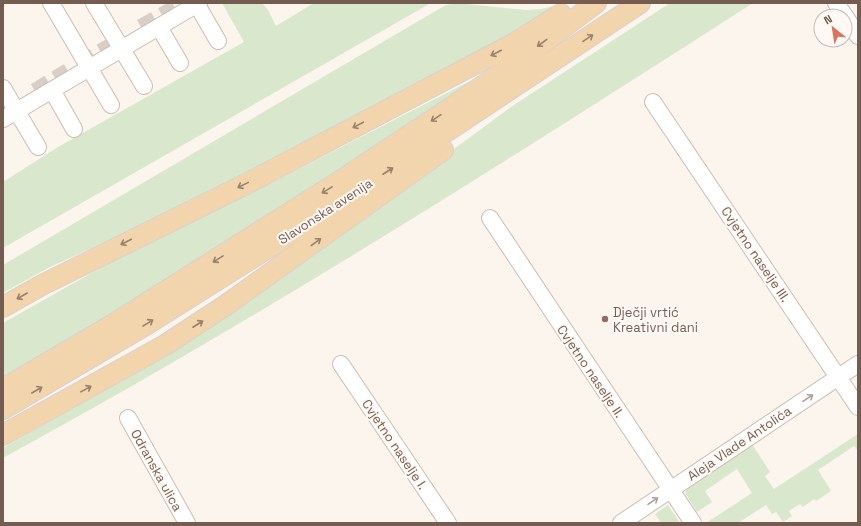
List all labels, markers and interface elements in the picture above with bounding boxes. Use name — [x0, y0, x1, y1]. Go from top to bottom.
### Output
north arrow — [813, 8, 853, 48]
text: N — [821, 11, 835, 27]
one-way arrow — [582, 34, 593, 42]
one-way arrow — [537, 39, 548, 47]
one-way arrow — [491, 49, 503, 57]
one-way arrow — [431, 114, 442, 122]
one-way arrow — [352, 121, 364, 129]
one-way arrow — [382, 167, 393, 175]
street label: Slavonska avenija — [275, 174, 376, 248]
one-way arrow — [238, 182, 250, 190]
one-way arrow — [322, 185, 333, 194]
street label: Cvjetno naselje III. — [717, 203, 794, 305]
one-way arrow — [310, 238, 321, 246]
one-way arrow — [121, 239, 133, 247]
one-way arrow — [212, 256, 224, 264]
one-way arrow — [17, 292, 29, 300]
place label: Dječji vrtić Kreativni dani — [613, 304, 698, 336]
marker: Dječji vrtić Kreativni dani — [600, 314, 610, 324]
one-way arrow — [142, 319, 153, 327]
one-way arrow — [192, 320, 203, 328]
street label: Cvjetno naselje II. — [553, 322, 628, 421]
one-way arrow — [31, 385, 43, 393]
one-way arrow — [80, 385, 92, 393]
one-way arrow — [802, 393, 813, 402]
street label: Cvjetno naselje I. — [358, 396, 431, 493]
street label: Aleja Vlade Antolića — [684, 402, 795, 485]
street label: Odranska ulica — [127, 426, 186, 515]
one-way arrow — [647, 497, 658, 505]

